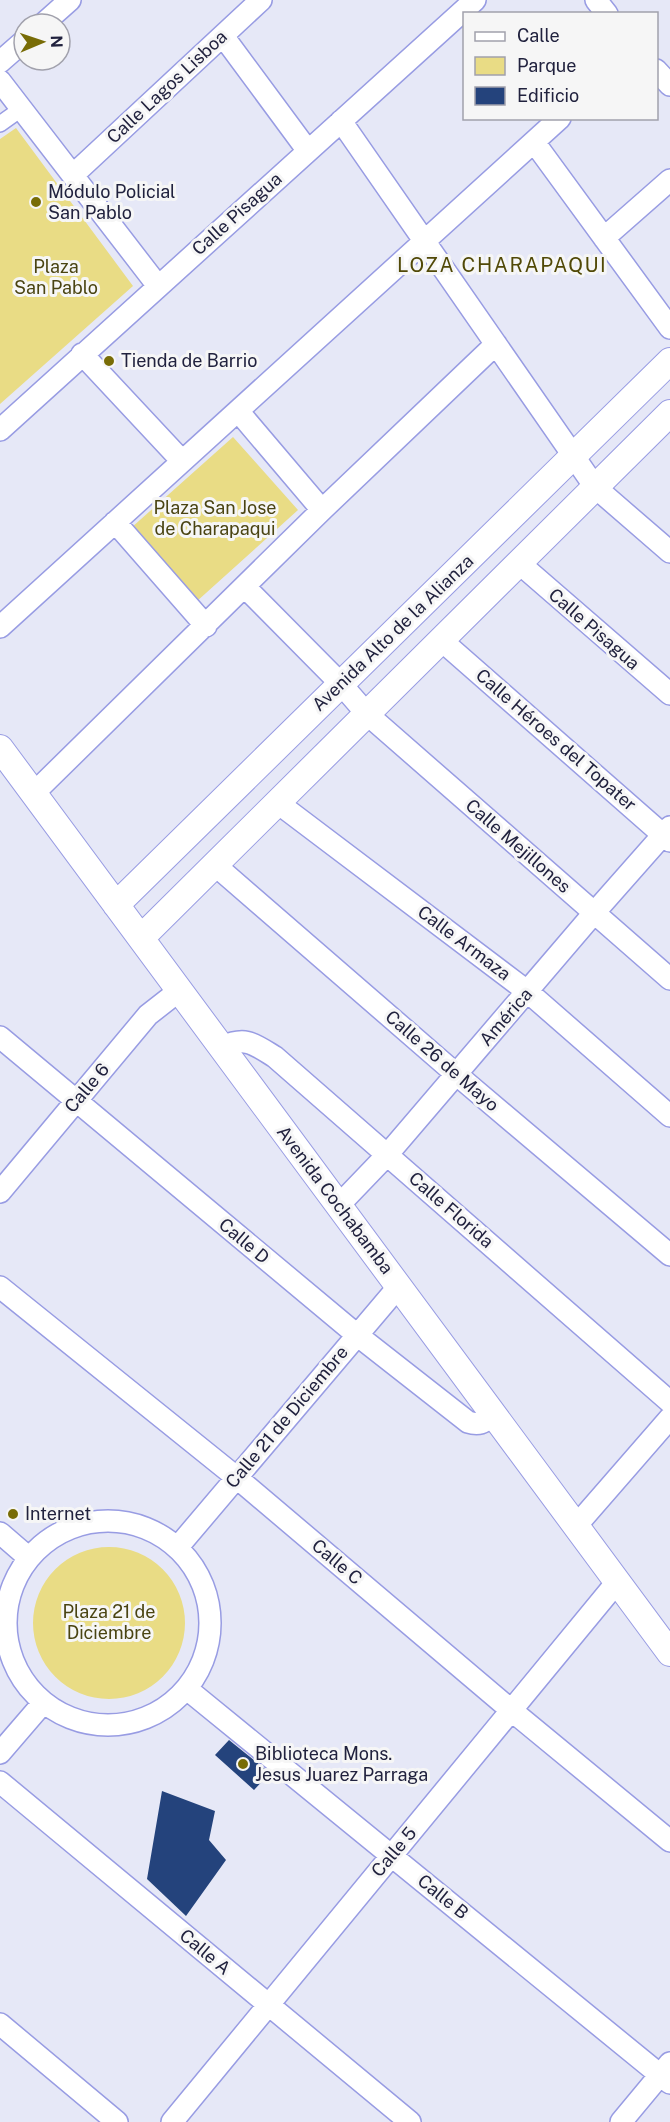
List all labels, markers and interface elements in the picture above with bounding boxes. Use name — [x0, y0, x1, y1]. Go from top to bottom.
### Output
north arrow — [12, 12, 72, 72]
legend — [463, 12, 658, 120]
text: Calle — [517, 25, 560, 46]
street label: Calle Lagos Lisboa — [102, 26, 231, 148]
text: N — [47, 35, 66, 48]
text: Parque — [517, 55, 577, 76]
text: Edificio — [517, 85, 579, 106]
street label: Calle Pisagua — [188, 168, 286, 259]
place label: Módulo Policial San Pablo — [48, 181, 176, 223]
marker: Módulo Policial San Pablo — [29, 195, 43, 209]
district label: LOZA CHARAPAQUI — [397, 253, 607, 277]
park label: Plaza San Pablo — [14, 256, 98, 298]
place label: Tienda de Barrio — [121, 350, 257, 371]
marker: Tienda de Barrio — [102, 354, 116, 368]
park label: Plaza San Jose de Charapaqui — [154, 497, 276, 539]
street label: Avenida Alto de la Alianza — [308, 550, 478, 715]
street label: Calle Pisagua — [545, 584, 644, 674]
street label: Calle Héroes del Topater — [472, 664, 641, 815]
street label: Calle Mejillones — [462, 794, 575, 897]
street label: Calle Armaza — [414, 901, 515, 984]
street label: América — [475, 983, 536, 1050]
street label: Calle 26 de Mayo — [381, 1006, 503, 1116]
street label: Calle 6 — [60, 1059, 113, 1117]
street label: Avenida Cochabamba — [273, 1122, 398, 1278]
street label: Calle Florida — [405, 1167, 498, 1252]
street label: Calle D — [215, 1213, 274, 1268]
street label: Calle 21 de Diciembre — [221, 1341, 352, 1492]
place label: Internet — [25, 1503, 91, 1524]
marker: Internet — [6, 1507, 20, 1521]
street label: Calle C — [308, 1535, 367, 1589]
park label: Plaza 21 de Diciembre — [63, 1601, 155, 1643]
place label: Biblioteca Mons. Jesus Juarez Parraga — [255, 1743, 428, 1785]
marker: Biblioteca Mons. Jesus Juarez Parraga — [236, 1757, 250, 1771]
street label: Calle 5 — [367, 1823, 420, 1881]
street label: Calle B — [414, 1870, 473, 1923]
street label: Calle A — [176, 1924, 235, 1979]

